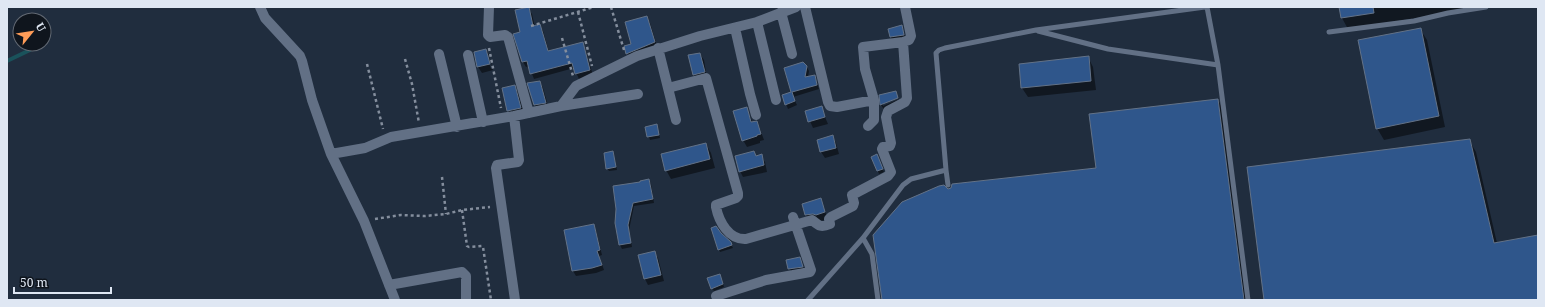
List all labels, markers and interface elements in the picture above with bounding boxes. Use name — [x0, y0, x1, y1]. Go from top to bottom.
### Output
north arrow — [12, 12, 52, 52]
text: U — [33, 19, 50, 35]
scale bar — [14, 269, 111, 295]
text: 50 m — [20, 274, 48, 291]

